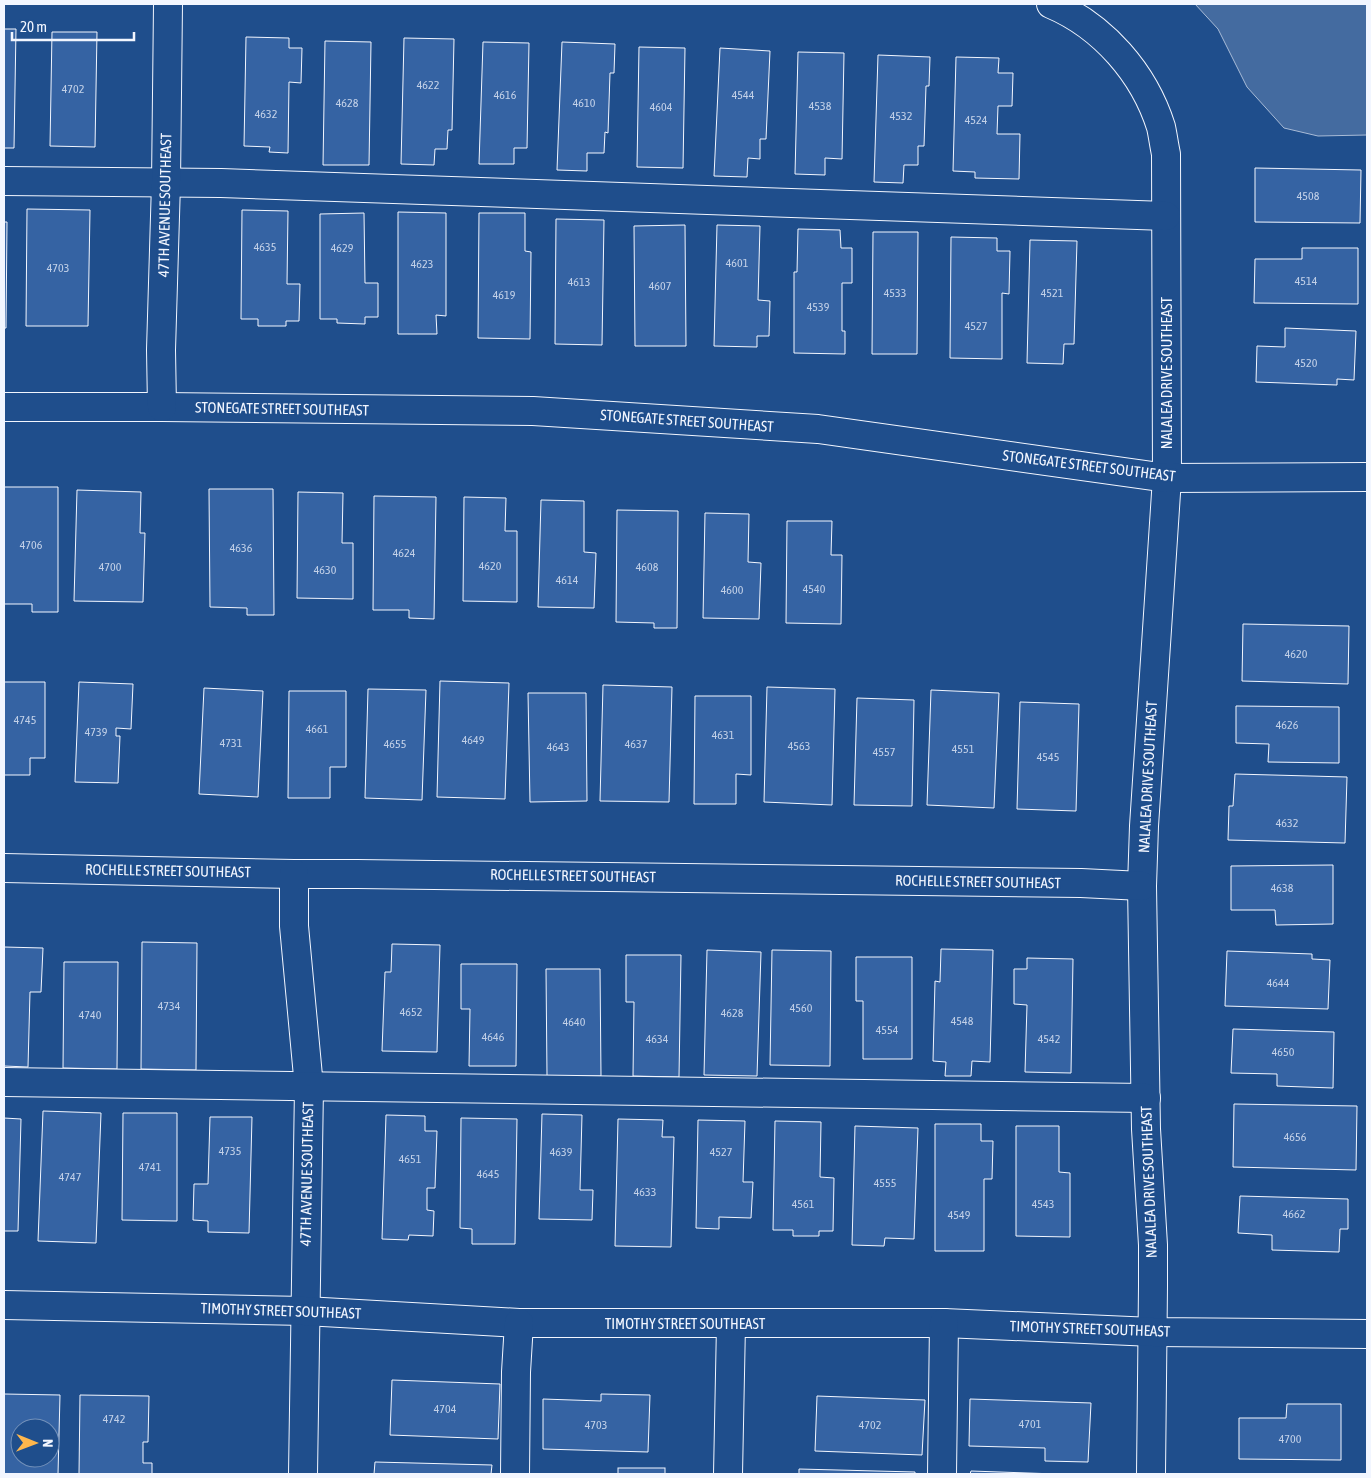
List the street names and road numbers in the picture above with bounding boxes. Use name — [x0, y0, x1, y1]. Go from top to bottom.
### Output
street label: 47TH AVENUE SOUTHEAST — [155, 132, 174, 277]
street label: NALALEA DRIVE SOUTHEAST — [1158, 296, 1175, 449]
street label: STONEGATE STREET SOUTHEAST — [195, 398, 370, 419]
street label: STONEGATE STREET SOUTHEAST — [600, 406, 775, 435]
street label: STONEGATE STREET SOUTHEAST — [1002, 446, 1177, 485]
street label: NALALEA DRIVE SOUTHEAST — [1135, 700, 1160, 853]
street label: ROCHELLE STREET SOUTHEAST — [85, 861, 251, 880]
street label: ROCHELLE STREET SOUTHEAST — [490, 866, 656, 885]
street label: ROCHELLE STREET SOUTHEAST — [895, 872, 1061, 891]
street label: 47TH AVENUE SOUTHEAST — [297, 1101, 316, 1246]
street label: NALALEA DRIVE SOUTHEAST — [1137, 1105, 1160, 1258]
street label: TIMOTHY STREET SOUTHEAST — [200, 1299, 362, 1322]
street label: TIMOTHY STREET SOUTHEAST — [605, 1315, 766, 1332]
street label: TIMOTHY STREET SOUTHEAST — [1009, 1317, 1171, 1340]

